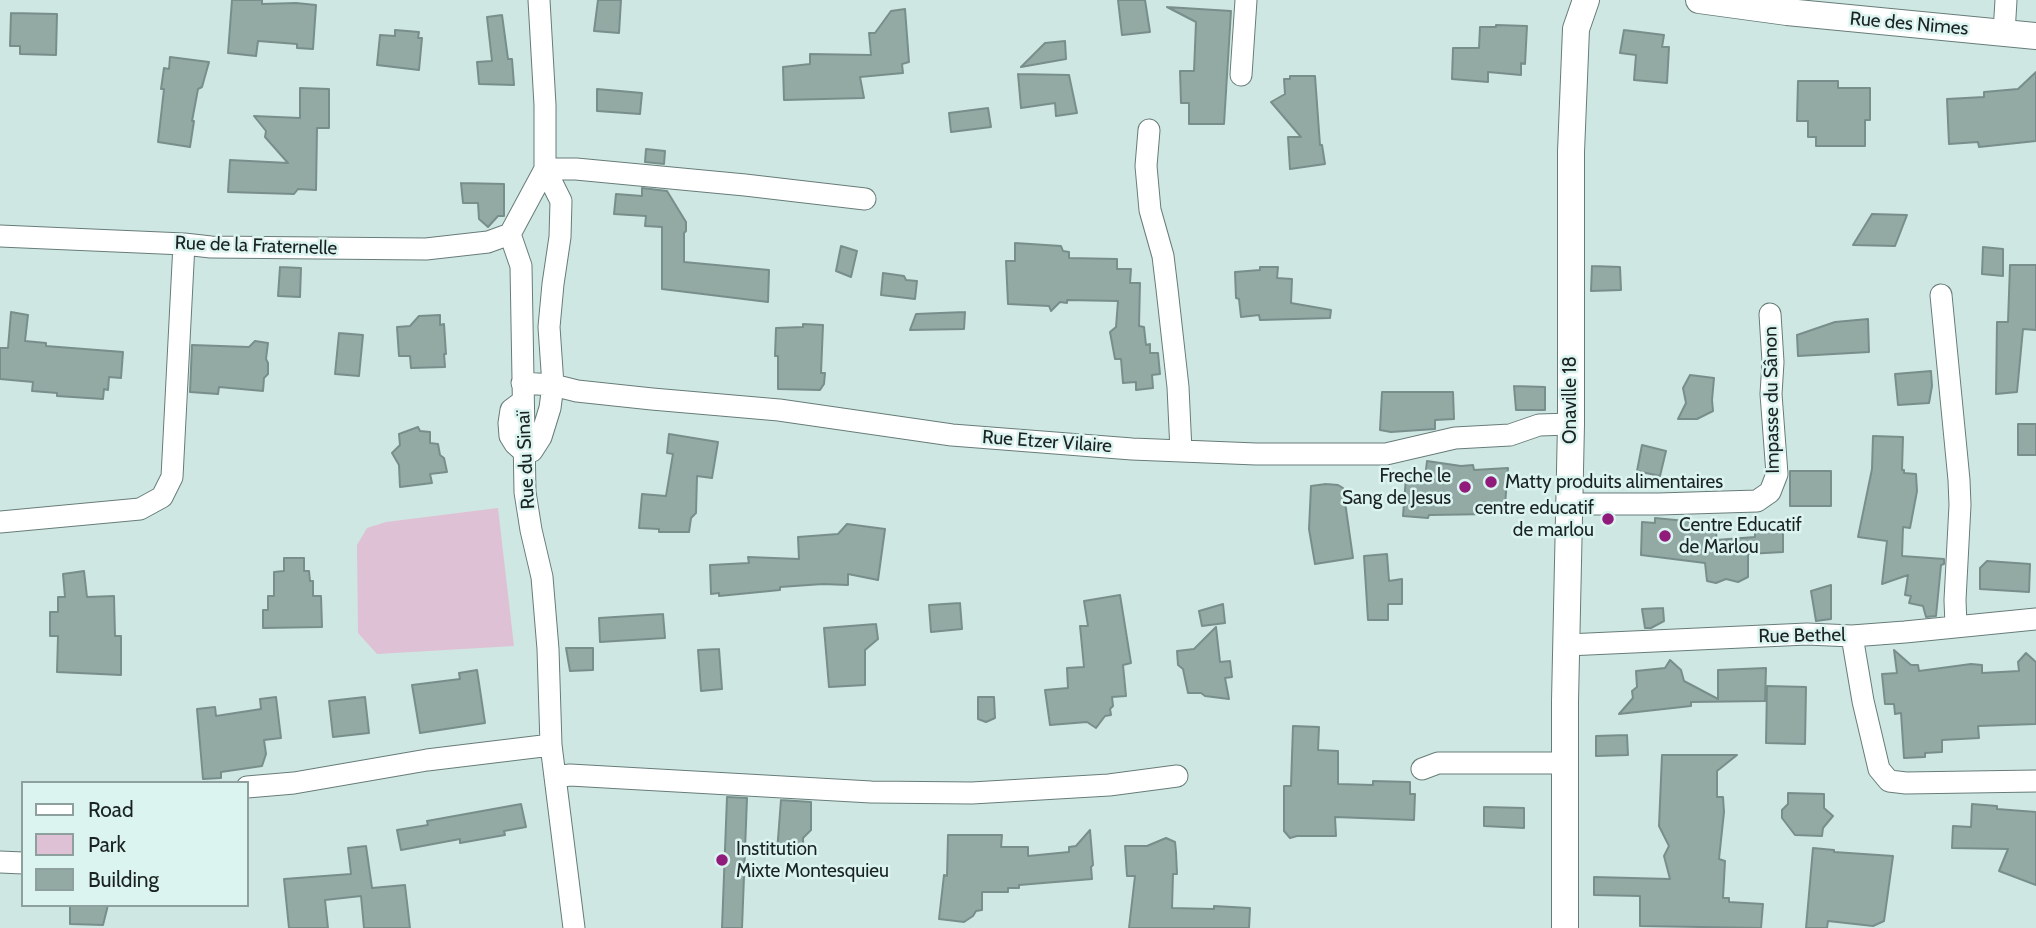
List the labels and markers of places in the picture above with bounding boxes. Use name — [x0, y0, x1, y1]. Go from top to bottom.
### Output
place label: Freche le Sang de Jesus — [1342, 465, 1451, 509]
place label: Matty produits alimentaires — [1505, 471, 1723, 493]
marker: Matty produits alimentaires — [1483, 474, 1499, 490]
marker: Freche le Sang de Jesus — [1457, 479, 1473, 495]
place label: centre educatif de marlou — [1475, 497, 1594, 541]
marker: centre educatif de marlou — [1600, 511, 1616, 527]
place label: Centre Educatif de Marlou — [1679, 514, 1802, 558]
marker: Centre Educatif de Marlou — [1657, 528, 1673, 544]
place label: Institution Mixte Montesquieu — [736, 838, 889, 882]
marker: Institution Mixte Montesquieu — [714, 852, 730, 868]

